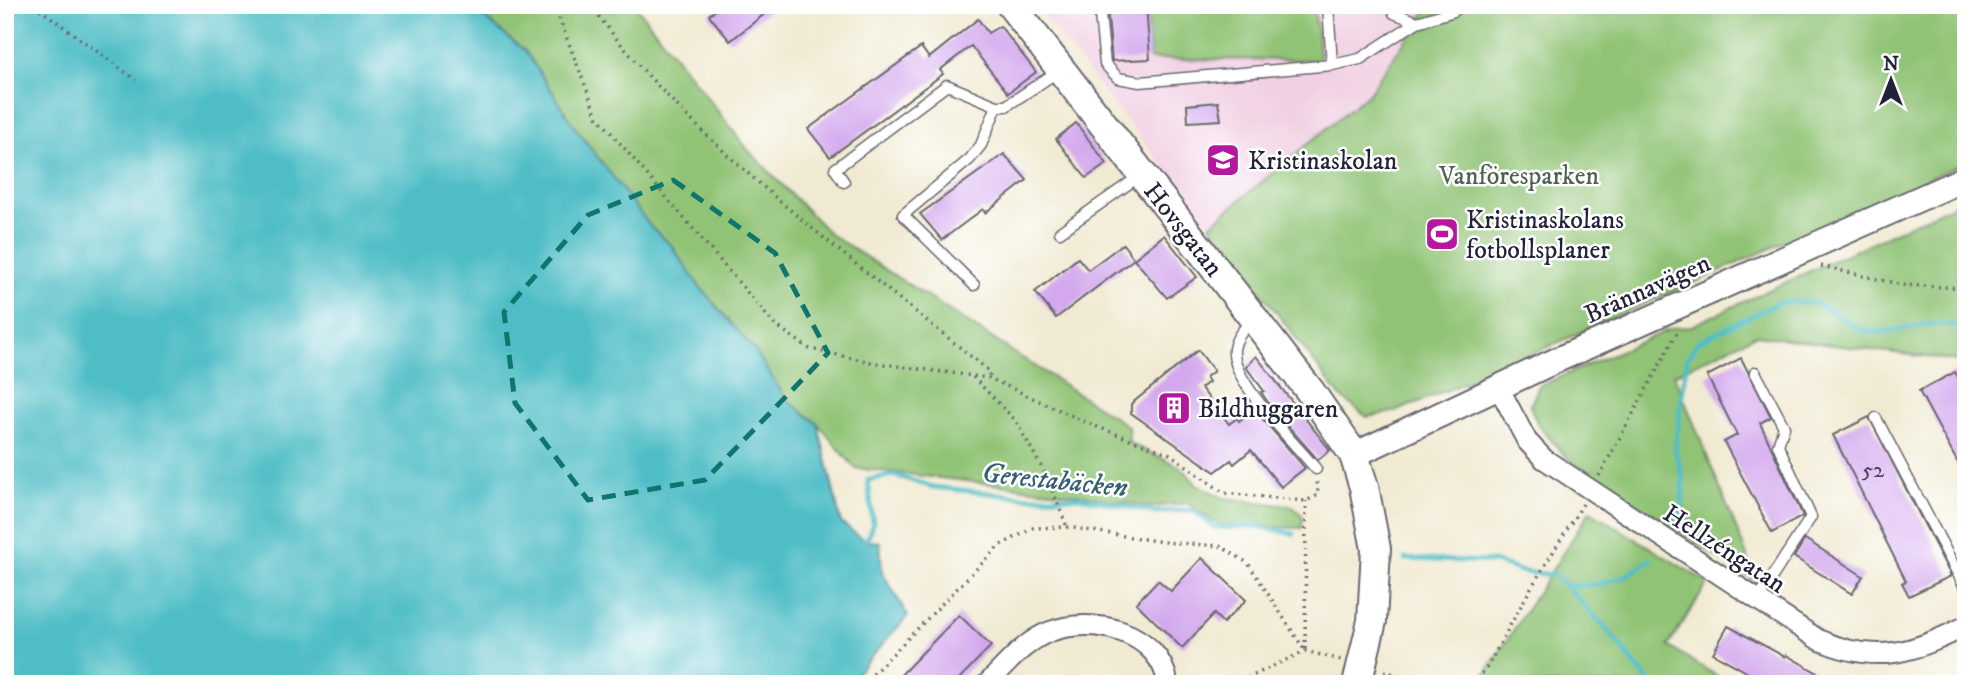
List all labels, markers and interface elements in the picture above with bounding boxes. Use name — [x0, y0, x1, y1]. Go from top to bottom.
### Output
north arrow — [1856, 46, 1926, 116]
text: N — [1883, 53, 1899, 76]
school or university icon: Kristinaskolan — [1204, 141, 1242, 179]
place label: Kristinaskolan — [1248, 145, 1398, 178]
park label: Vanföresparken — [1438, 160, 1599, 193]
street label: Hovsgatan — [1136, 176, 1230, 284]
place label: Kristinaskolans fotbollsplaner — [1466, 204, 1624, 267]
sports icon: Kristinaskolans fotbollsplaner — [1423, 215, 1461, 253]
street label: Brännavägen — [1579, 247, 1716, 332]
building icon: Bildhuggaren — [1155, 389, 1193, 427]
place label: Bildhuggaren — [1198, 393, 1339, 426]
water label: Gerestabäcken — [980, 455, 1129, 506]
house number: 52 — [1862, 456, 1885, 485]
street label: Hellzéngatan — [1656, 497, 1792, 601]

